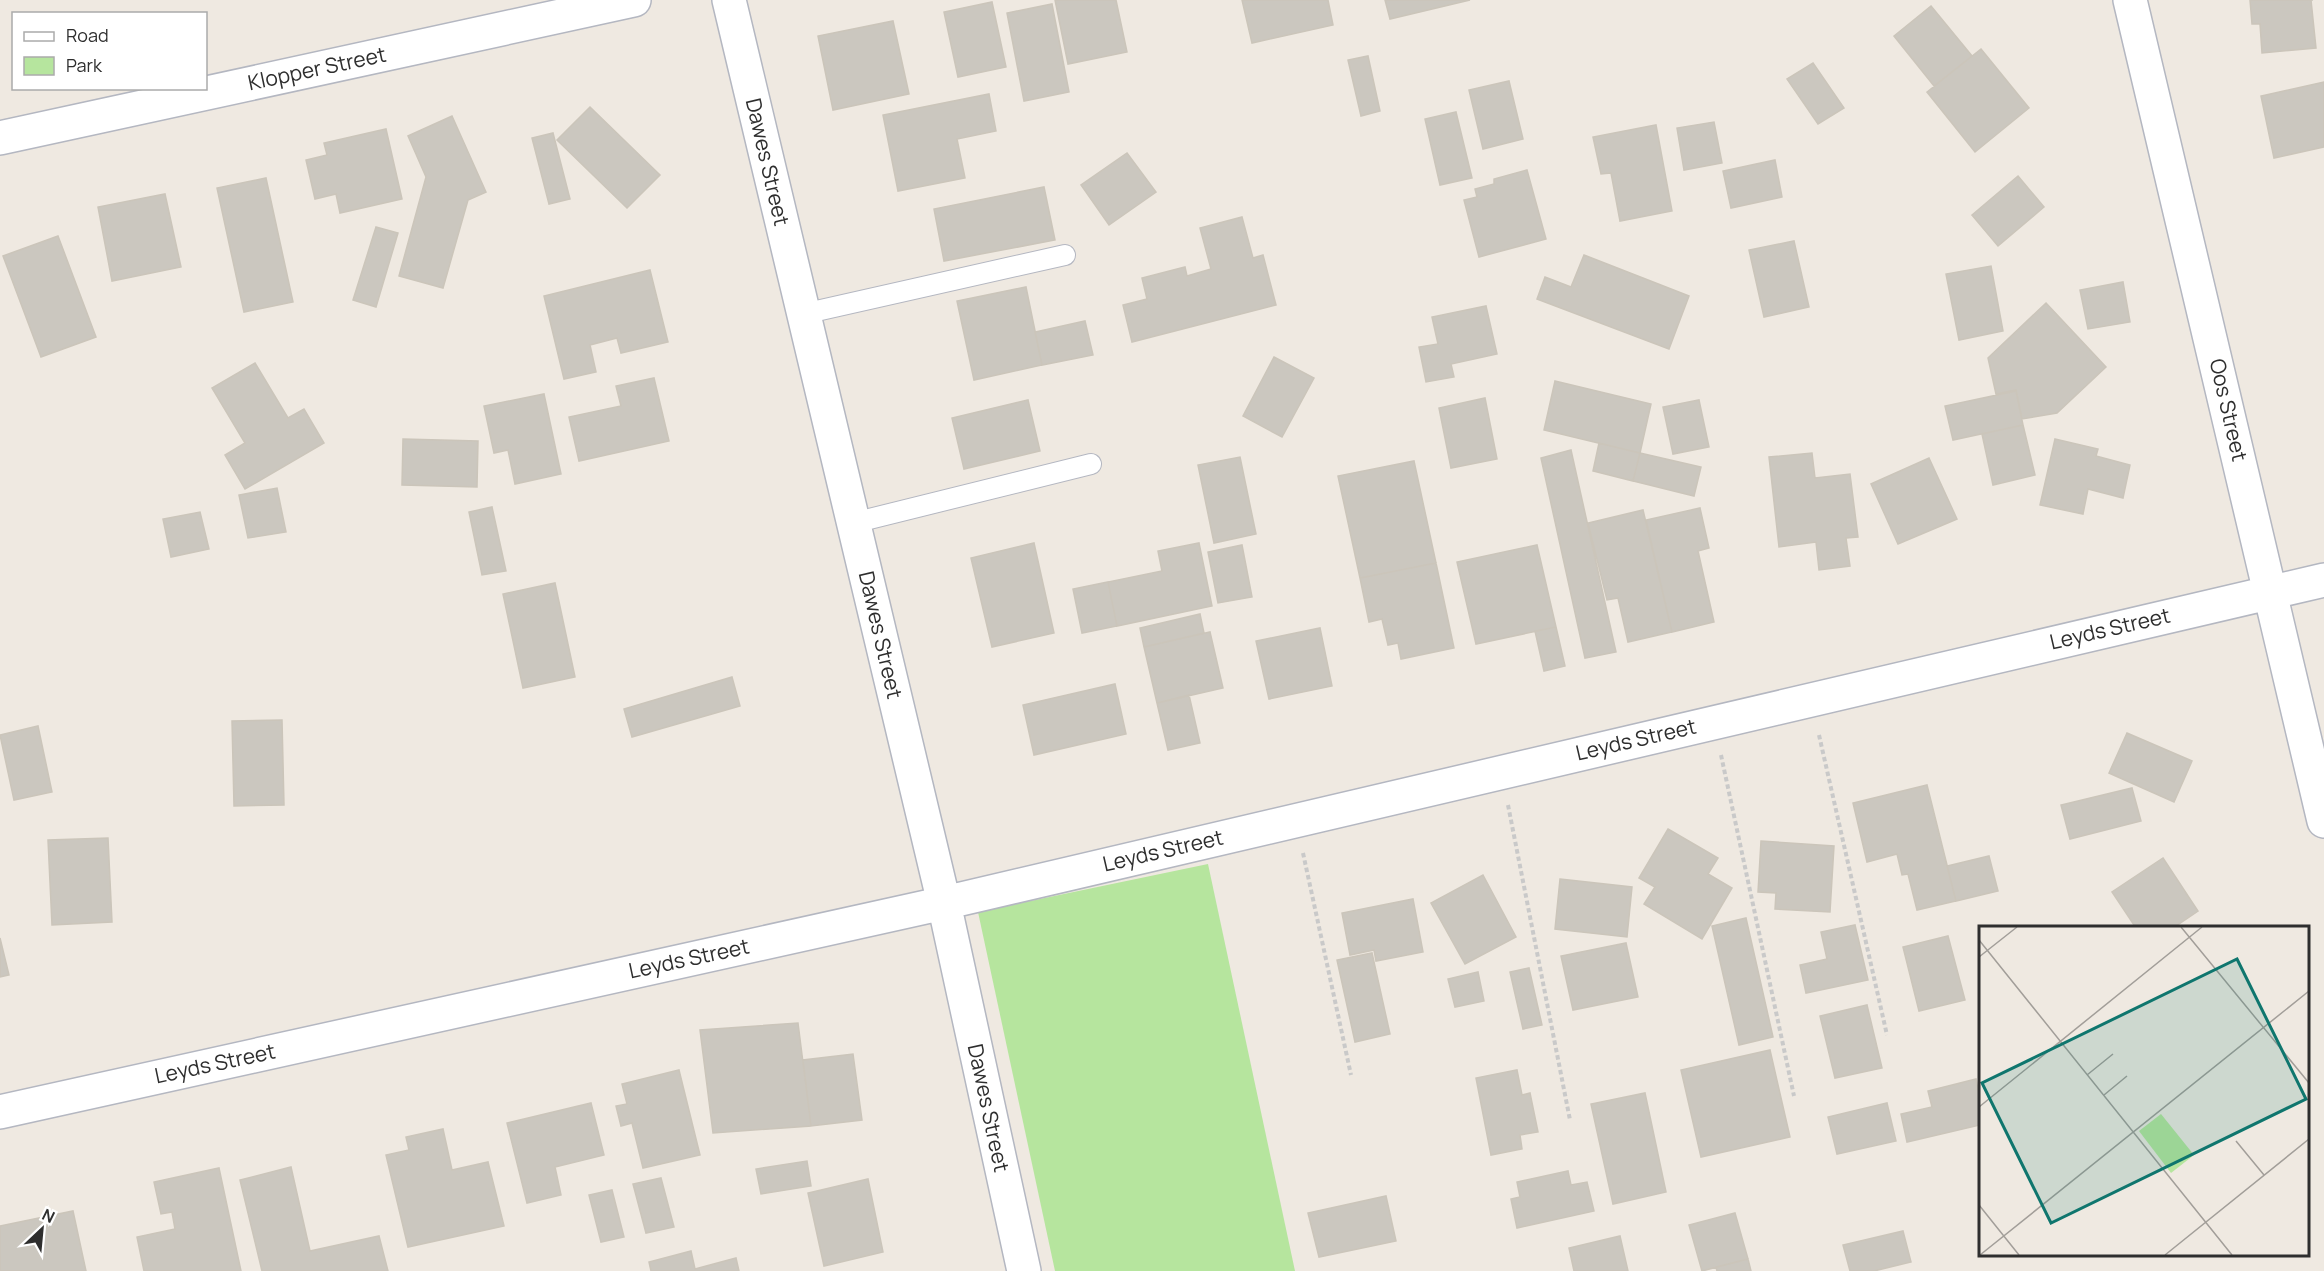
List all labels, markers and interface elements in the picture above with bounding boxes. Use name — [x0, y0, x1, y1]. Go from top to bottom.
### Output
legend — [12, 12, 207, 90]
text: Road — [66, 23, 109, 47]
street label: Klopper Street — [245, 40, 388, 96]
text: Park — [66, 53, 103, 77]
street label: Dawes Street — [740, 95, 796, 228]
street label: Oos Street — [2204, 356, 2254, 464]
street label: Dawes Street — [853, 568, 909, 701]
street label: Leyds Street — [2047, 601, 2173, 655]
street label: Leyds Street — [1573, 712, 1699, 766]
street label: Leyds Street — [1100, 823, 1226, 877]
inset map — [1979, 926, 2309, 1256]
street label: Leyds Street — [626, 932, 752, 984]
street label: Leyds Street — [152, 1037, 278, 1089]
street label: Dawes Street — [962, 1041, 1016, 1174]
north arrow — [12, 1199, 72, 1259]
text: N — [39, 1203, 59, 1228]

